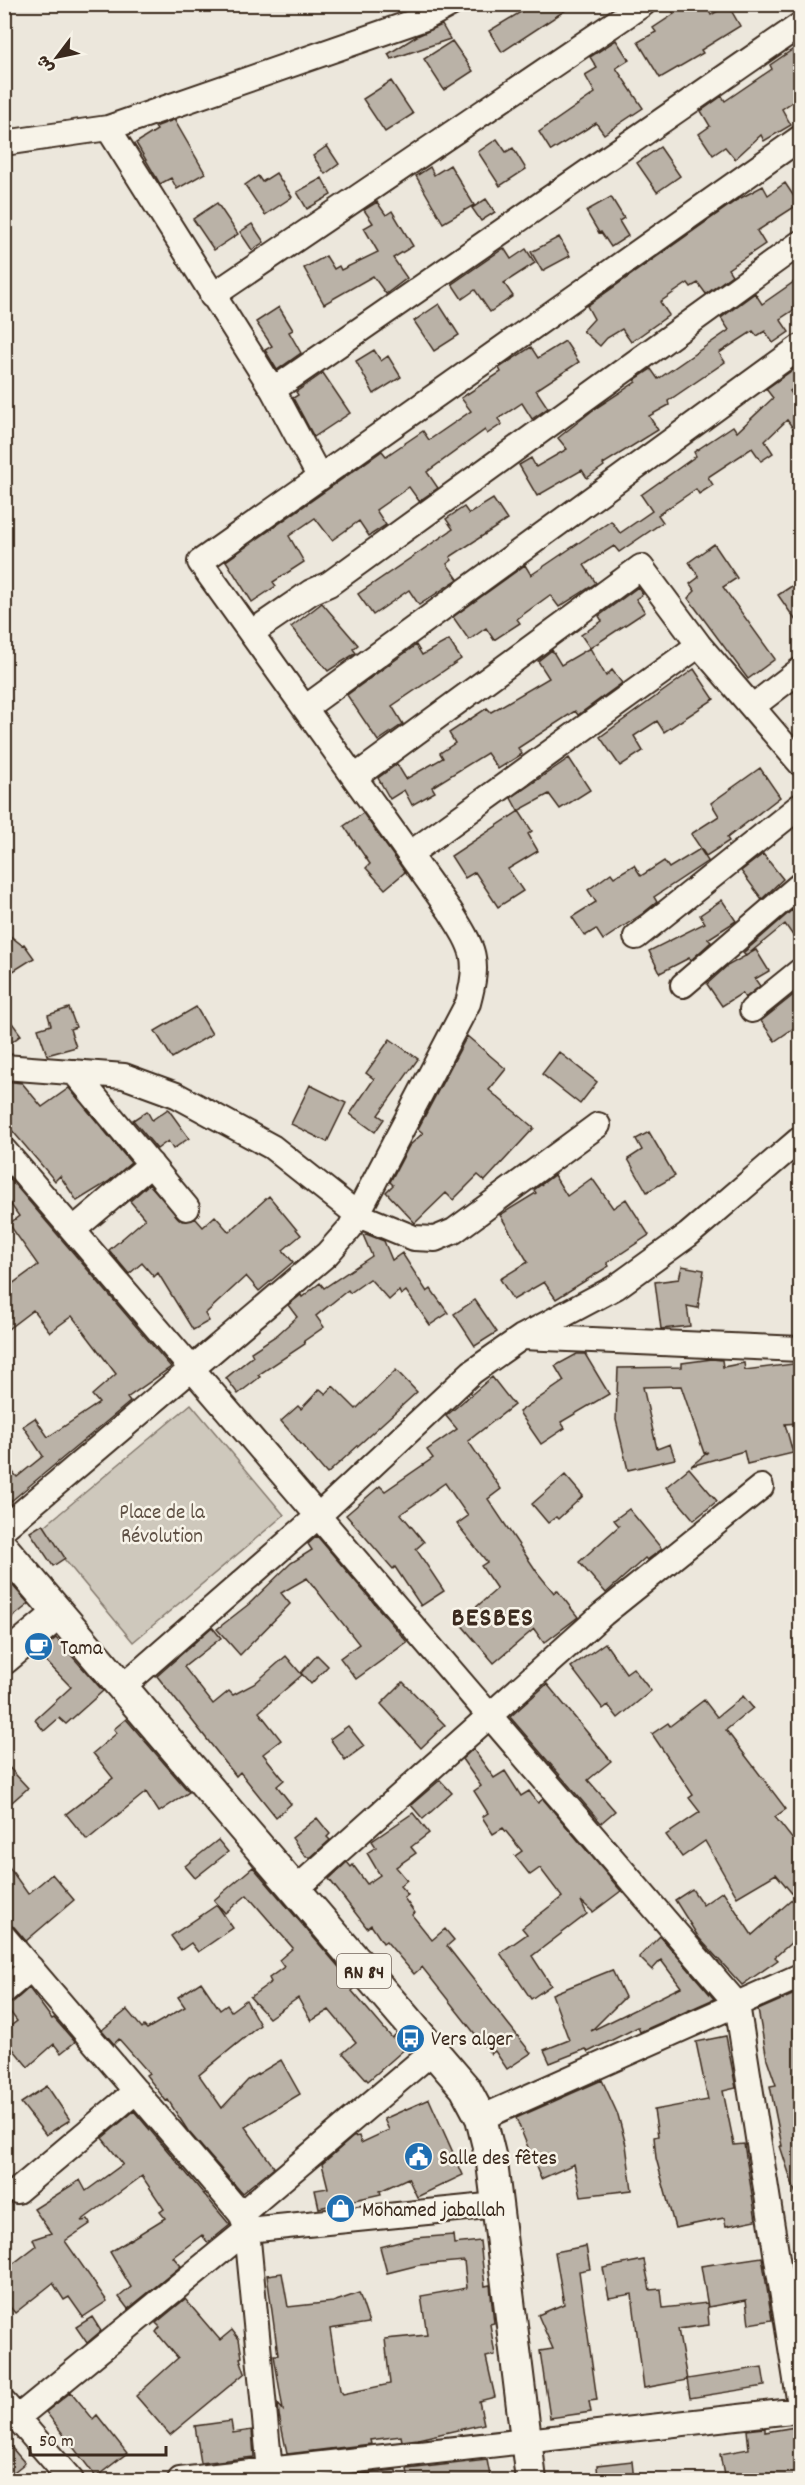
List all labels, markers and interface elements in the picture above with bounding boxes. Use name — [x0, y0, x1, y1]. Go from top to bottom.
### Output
north arrow — [27, 27, 87, 87]
text: ش — [32, 50, 61, 77]
park label: Place de la Révolution — [119, 1499, 206, 1553]
district label: BESBES — [452, 1600, 534, 1639]
cafe icon: Tama — [23, 1631, 55, 1663]
place label: Tama — [60, 1635, 104, 1665]
road number: RN 84 — [337, 1954, 391, 1988]
bus stop icon: Vers alger — [394, 2022, 426, 2054]
place label: Vers alger — [431, 2026, 513, 2056]
public building icon: Salle des fêtes — [402, 2141, 434, 2173]
place label: Salle des fêtes — [439, 2145, 557, 2175]
shop icon: Mohamed jaballah — [325, 2193, 357, 2225]
place label: Mohamed jaballah — [362, 2197, 505, 2227]
scale bar — [30, 2419, 166, 2457]
text: 50 m — [39, 2430, 74, 2455]

